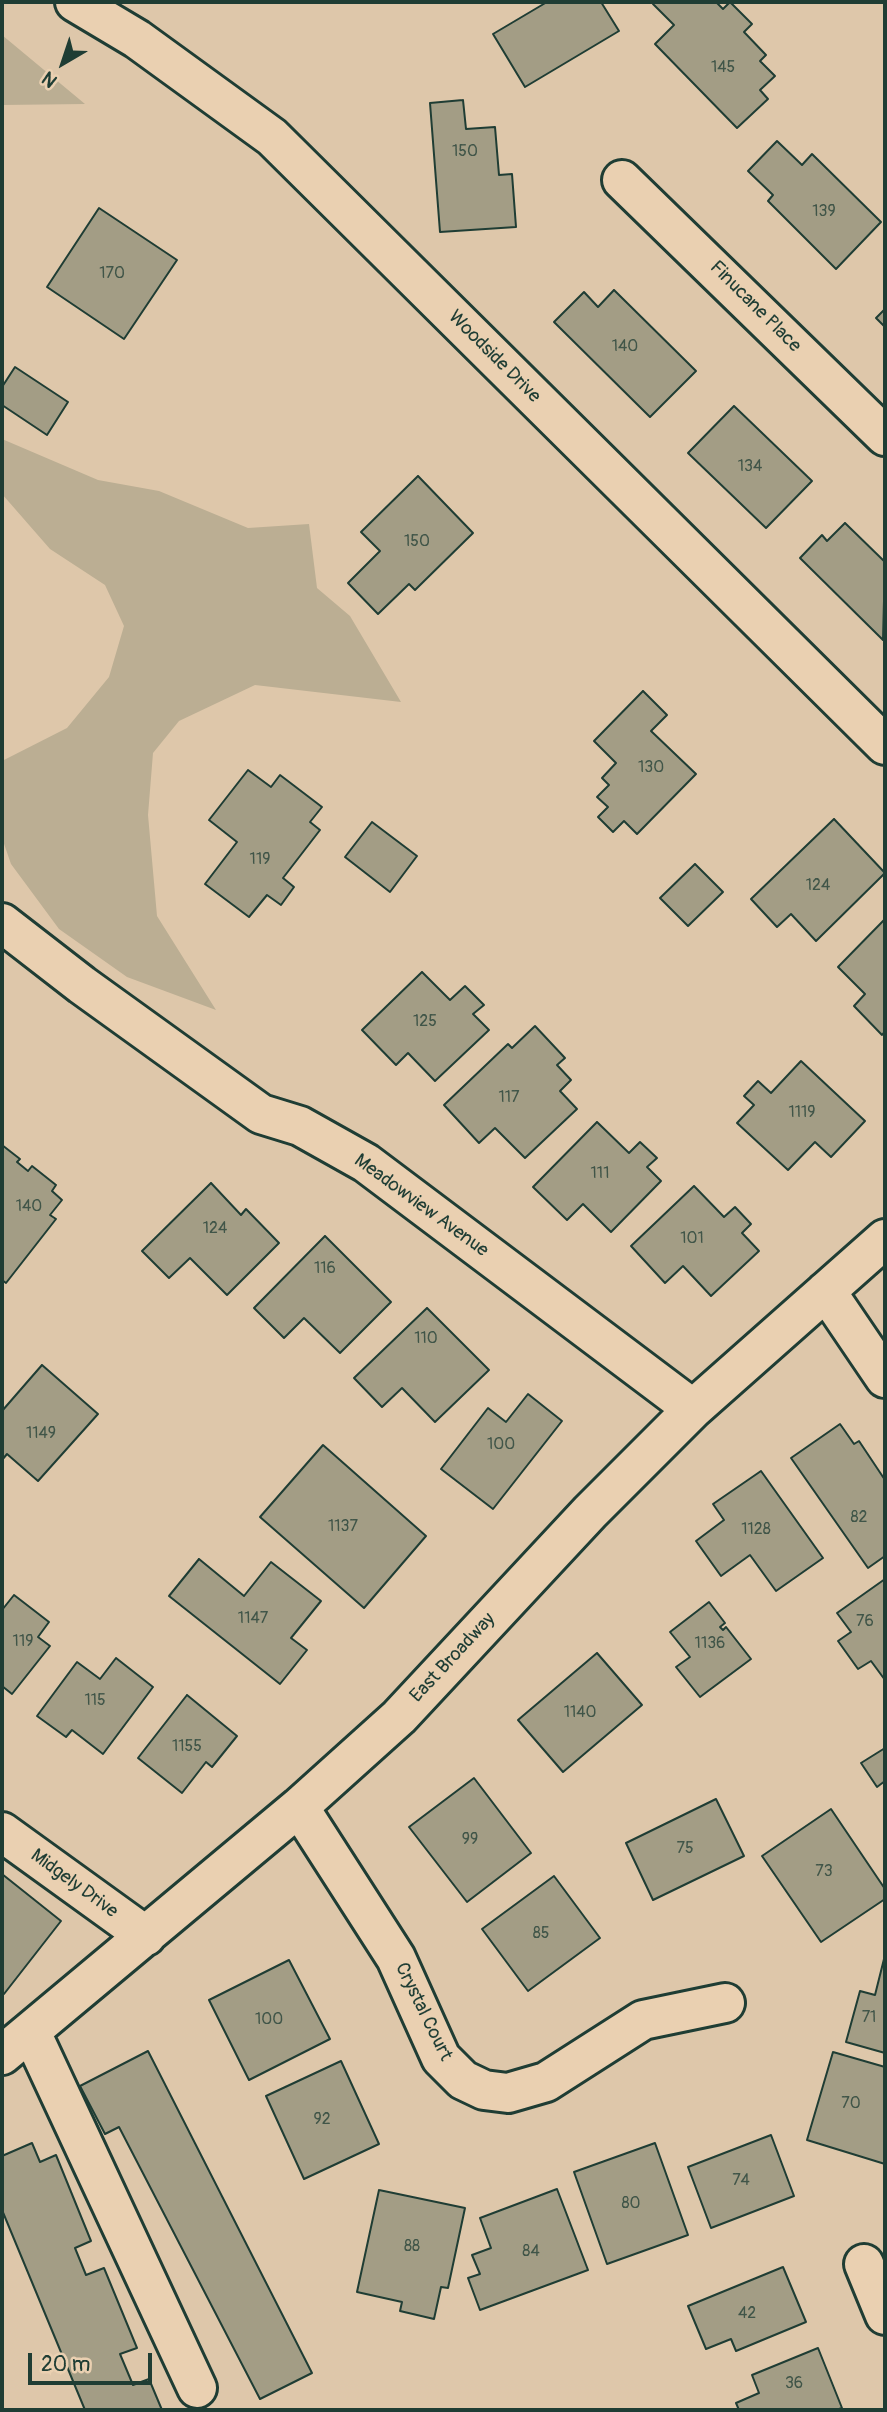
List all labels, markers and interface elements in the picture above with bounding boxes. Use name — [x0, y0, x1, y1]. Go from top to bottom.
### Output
north arrow — [28, 28, 98, 98]
house number: 145 — [711, 58, 735, 78]
text: N — [37, 66, 62, 93]
house number: 150 — [452, 142, 478, 162]
house number: 139 — [812, 202, 836, 222]
street label: Finucane Place — [705, 257, 805, 357]
house number: 170 — [99, 264, 125, 284]
street label: Woodside Drive — [443, 306, 545, 408]
house number: 140 — [612, 337, 638, 357]
house number: 134 — [738, 457, 762, 477]
house number: 150 — [404, 532, 430, 552]
house number: 130 — [638, 758, 664, 778]
house number: 119 — [250, 850, 270, 870]
house number: 124 — [806, 876, 830, 896]
house number: 125 — [413, 1012, 437, 1032]
house number: 117 — [499, 1088, 519, 1108]
house number: 1119 — [788, 1103, 816, 1123]
street label: Meadowview Avenue — [349, 1150, 493, 1262]
house number: 111 — [591, 1164, 609, 1184]
house number: 140 — [16, 1197, 42, 1217]
house number: 124 — [203, 1219, 227, 1239]
house number: 101 — [680, 1229, 704, 1249]
house number: 116 — [314, 1259, 336, 1279]
house number: 110 — [414, 1329, 438, 1349]
house number: 1149 — [26, 1424, 56, 1444]
house number: 100 — [487, 1435, 515, 1455]
house number: 82 — [850, 1508, 868, 1528]
house number: 1137 — [328, 1517, 358, 1537]
house number: 1128 — [741, 1520, 771, 1540]
street label: East Broadway — [406, 1608, 500, 1708]
house number: 1147 — [238, 1609, 268, 1629]
house number: 76 — [856, 1612, 874, 1632]
house number: 119 — [13, 1632, 33, 1652]
house number: 1136 — [695, 1634, 725, 1654]
house number: 115 — [84, 1691, 106, 1711]
house number: 1140 — [564, 1703, 596, 1723]
house number: 1155 — [172, 1737, 202, 1757]
house number: 99 — [462, 1830, 478, 1850]
house number: 75 — [676, 1839, 694, 1859]
street label: Midgely Drive — [26, 1845, 122, 1923]
house number: 73 — [815, 1862, 833, 1882]
house number: 85 — [533, 1924, 549, 1944]
street label: Crystal Court — [389, 1959, 457, 2065]
house number: 71 — [862, 2008, 876, 2028]
house number: 100 — [255, 2010, 283, 2030]
house number: 70 — [841, 2094, 861, 2114]
house number: 92 — [313, 2110, 331, 2130]
house number: 74 — [732, 2171, 750, 2191]
house number: 80 — [622, 2194, 640, 2214]
house number: 88 — [404, 2237, 420, 2257]
house number: 84 — [522, 2242, 540, 2262]
house number: 42 — [738, 2304, 756, 2324]
scale bar — [32, 2338, 156, 2382]
text: 20 m — [41, 2351, 90, 2378]
house number: 36 — [785, 2374, 803, 2394]

